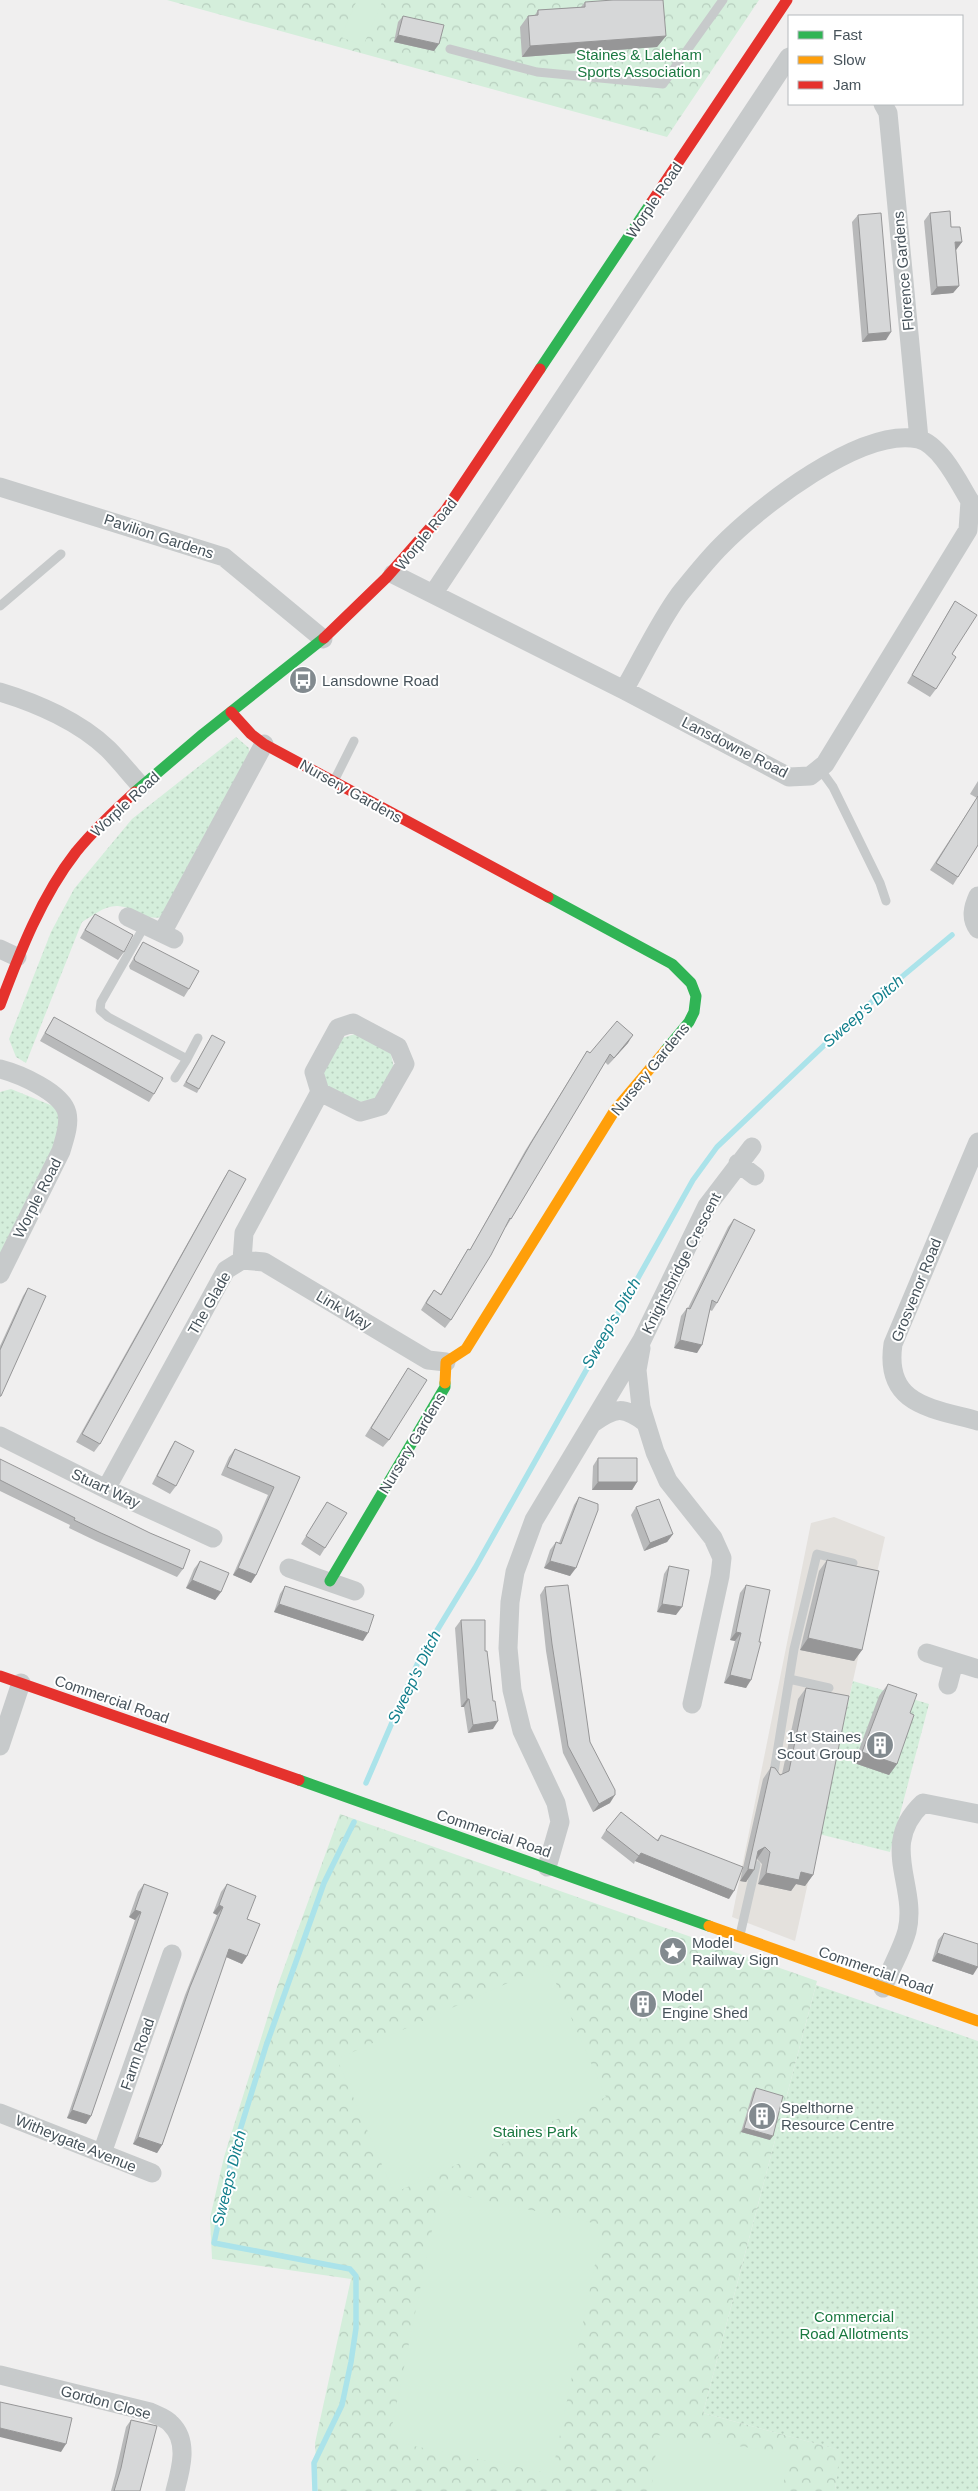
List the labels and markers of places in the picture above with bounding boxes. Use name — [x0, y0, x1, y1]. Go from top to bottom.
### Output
bus stop icon: Lansdowne Road — [288, 665, 318, 695]
place label: Lansdowne Road — [322, 672, 439, 689]
place label: 1st Staines Scout Group — [777, 1728, 861, 1762]
building icon: 1st Staines Scout Group — [865, 1730, 895, 1760]
place label: Model Railway Sign — [692, 1934, 779, 1968]
place icon: Model Railway Sign — [658, 1936, 688, 1966]
place label: Model Engine Shed — [662, 1987, 748, 2021]
building icon: Model Engine Shed — [628, 1989, 658, 2019]
place label: Spelthorne Resource Centre — [781, 2099, 894, 2133]
building icon: Spelthorne Resource Centre — [747, 2101, 777, 2131]

